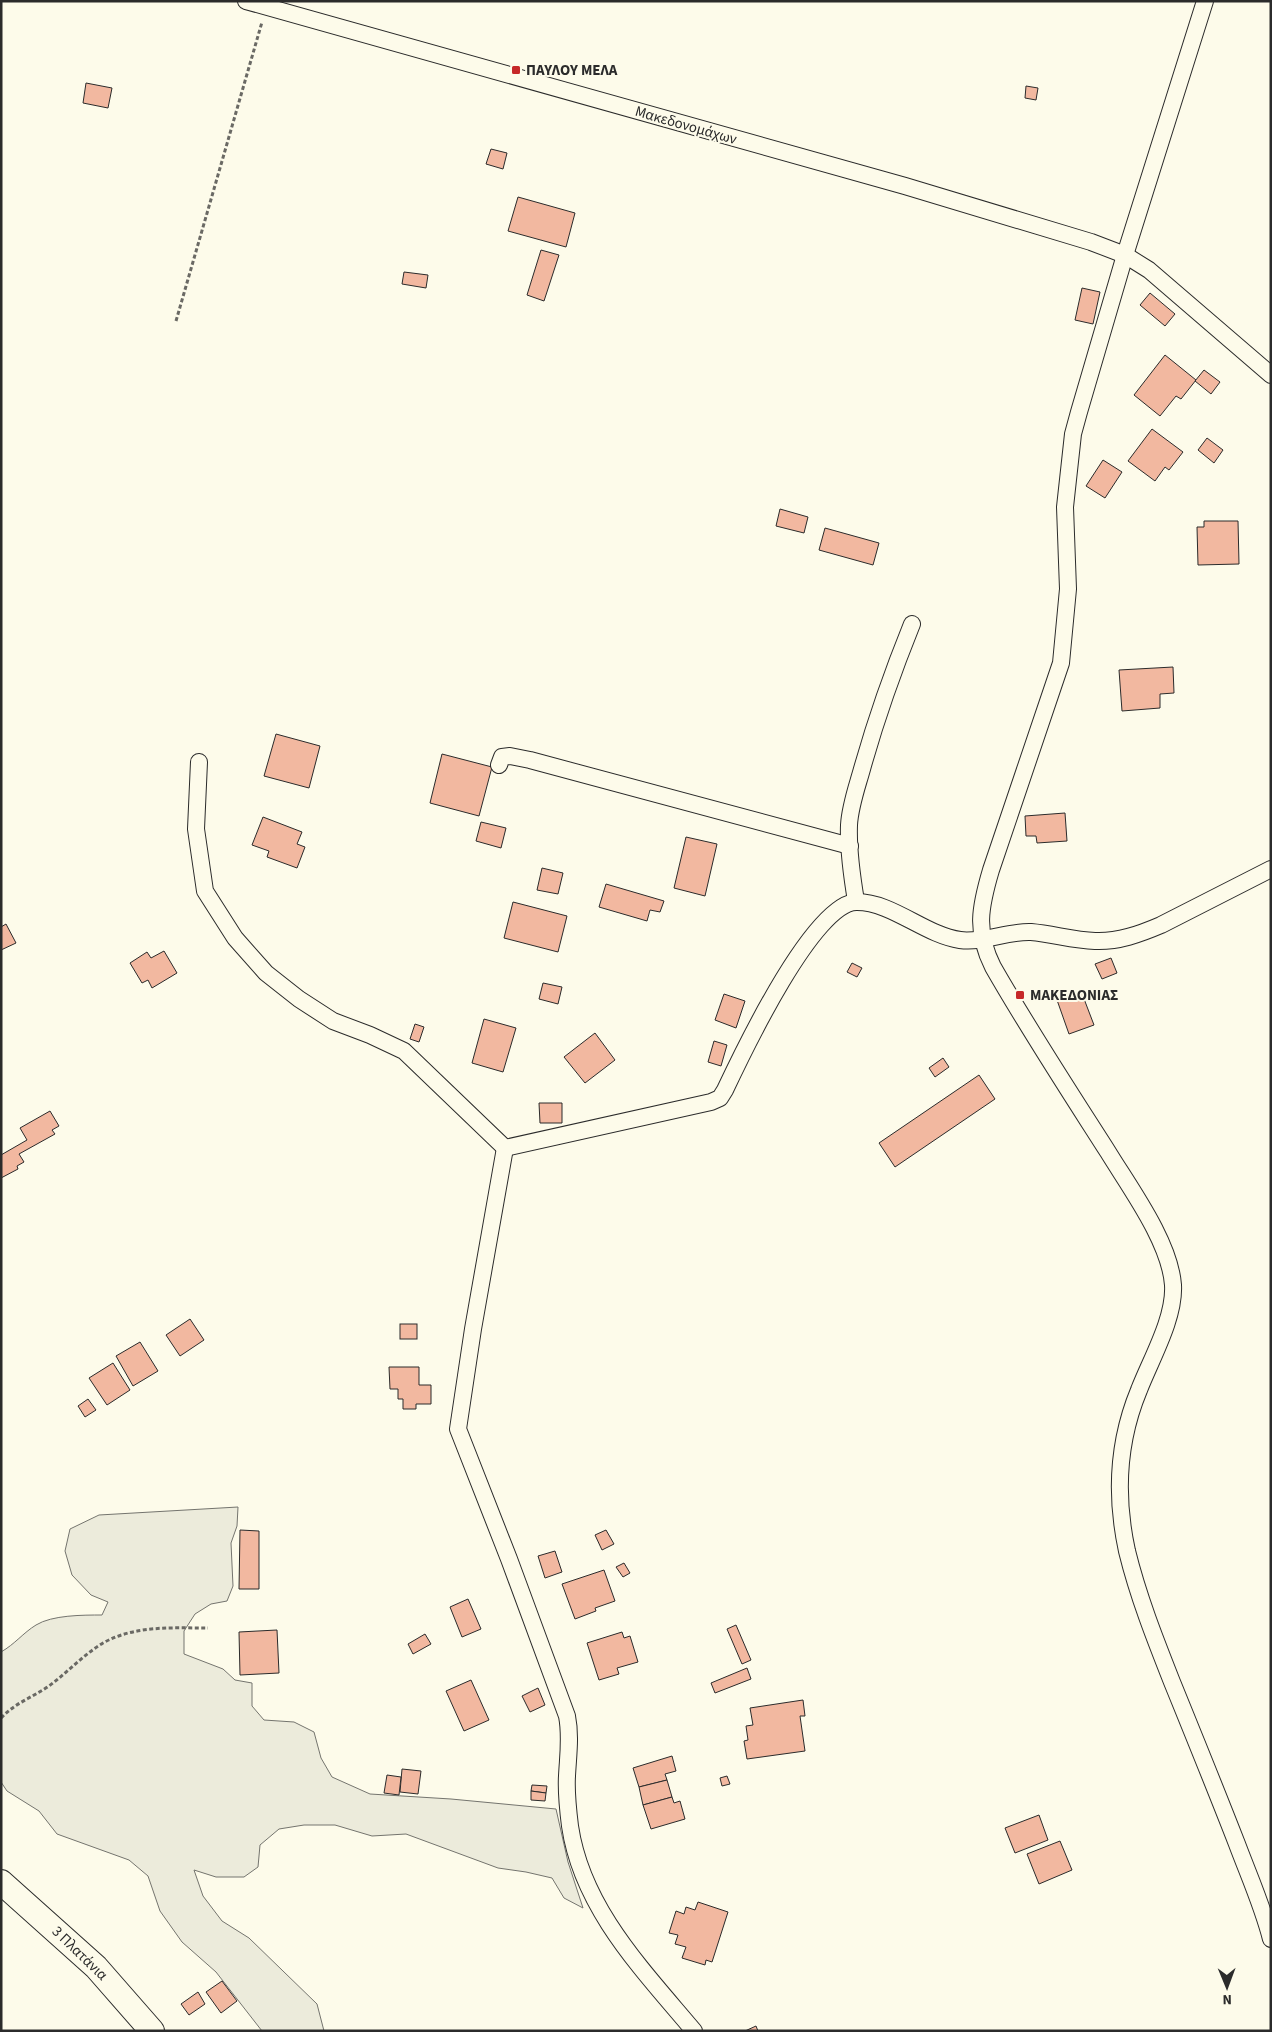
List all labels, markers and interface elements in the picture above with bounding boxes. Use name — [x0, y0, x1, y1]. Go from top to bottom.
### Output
place label: ΠΑΥΛΟΥ ΜΕΛΑ — [526, 60, 618, 81]
marker: ΠΑΥΛΟΥ ΜΕΛΑ — [510, 64, 522, 76]
street label: Μακεδονομάχων — [632, 101, 739, 150]
place label: ΜΑΚΕΔΟΝΙΑΣ — [1030, 985, 1118, 1006]
marker: ΜΑΚΕΔΟΝΙΑΣ — [1014, 989, 1026, 1001]
street label: 3 Πλατάνια — [47, 1921, 113, 1986]
north arrow — [1202, 1962, 1252, 2012]
text: N — [1222, 1989, 1232, 2009]

